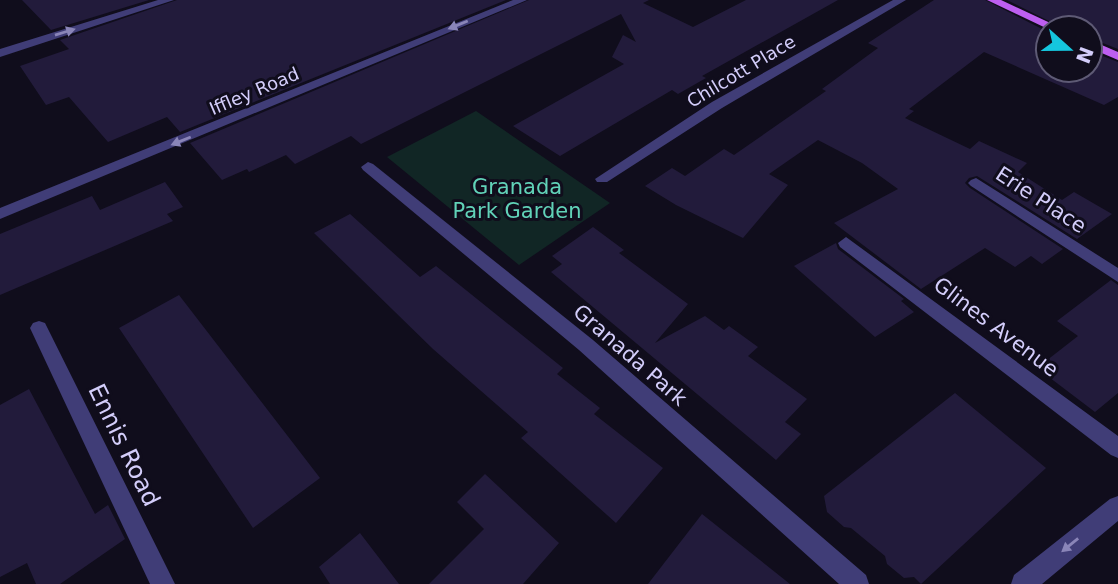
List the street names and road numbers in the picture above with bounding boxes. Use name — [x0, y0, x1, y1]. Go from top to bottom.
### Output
street label: Chilcott Place — [683, 30, 799, 112]
street label: Iffley Road — [206, 63, 302, 119]
street label: Erie Place — [991, 162, 1091, 238]
street label: Glines Avenue — [929, 272, 1063, 382]
street label: Granada Park — [568, 299, 692, 411]
street label: Ennis Road — [82, 379, 166, 511]

